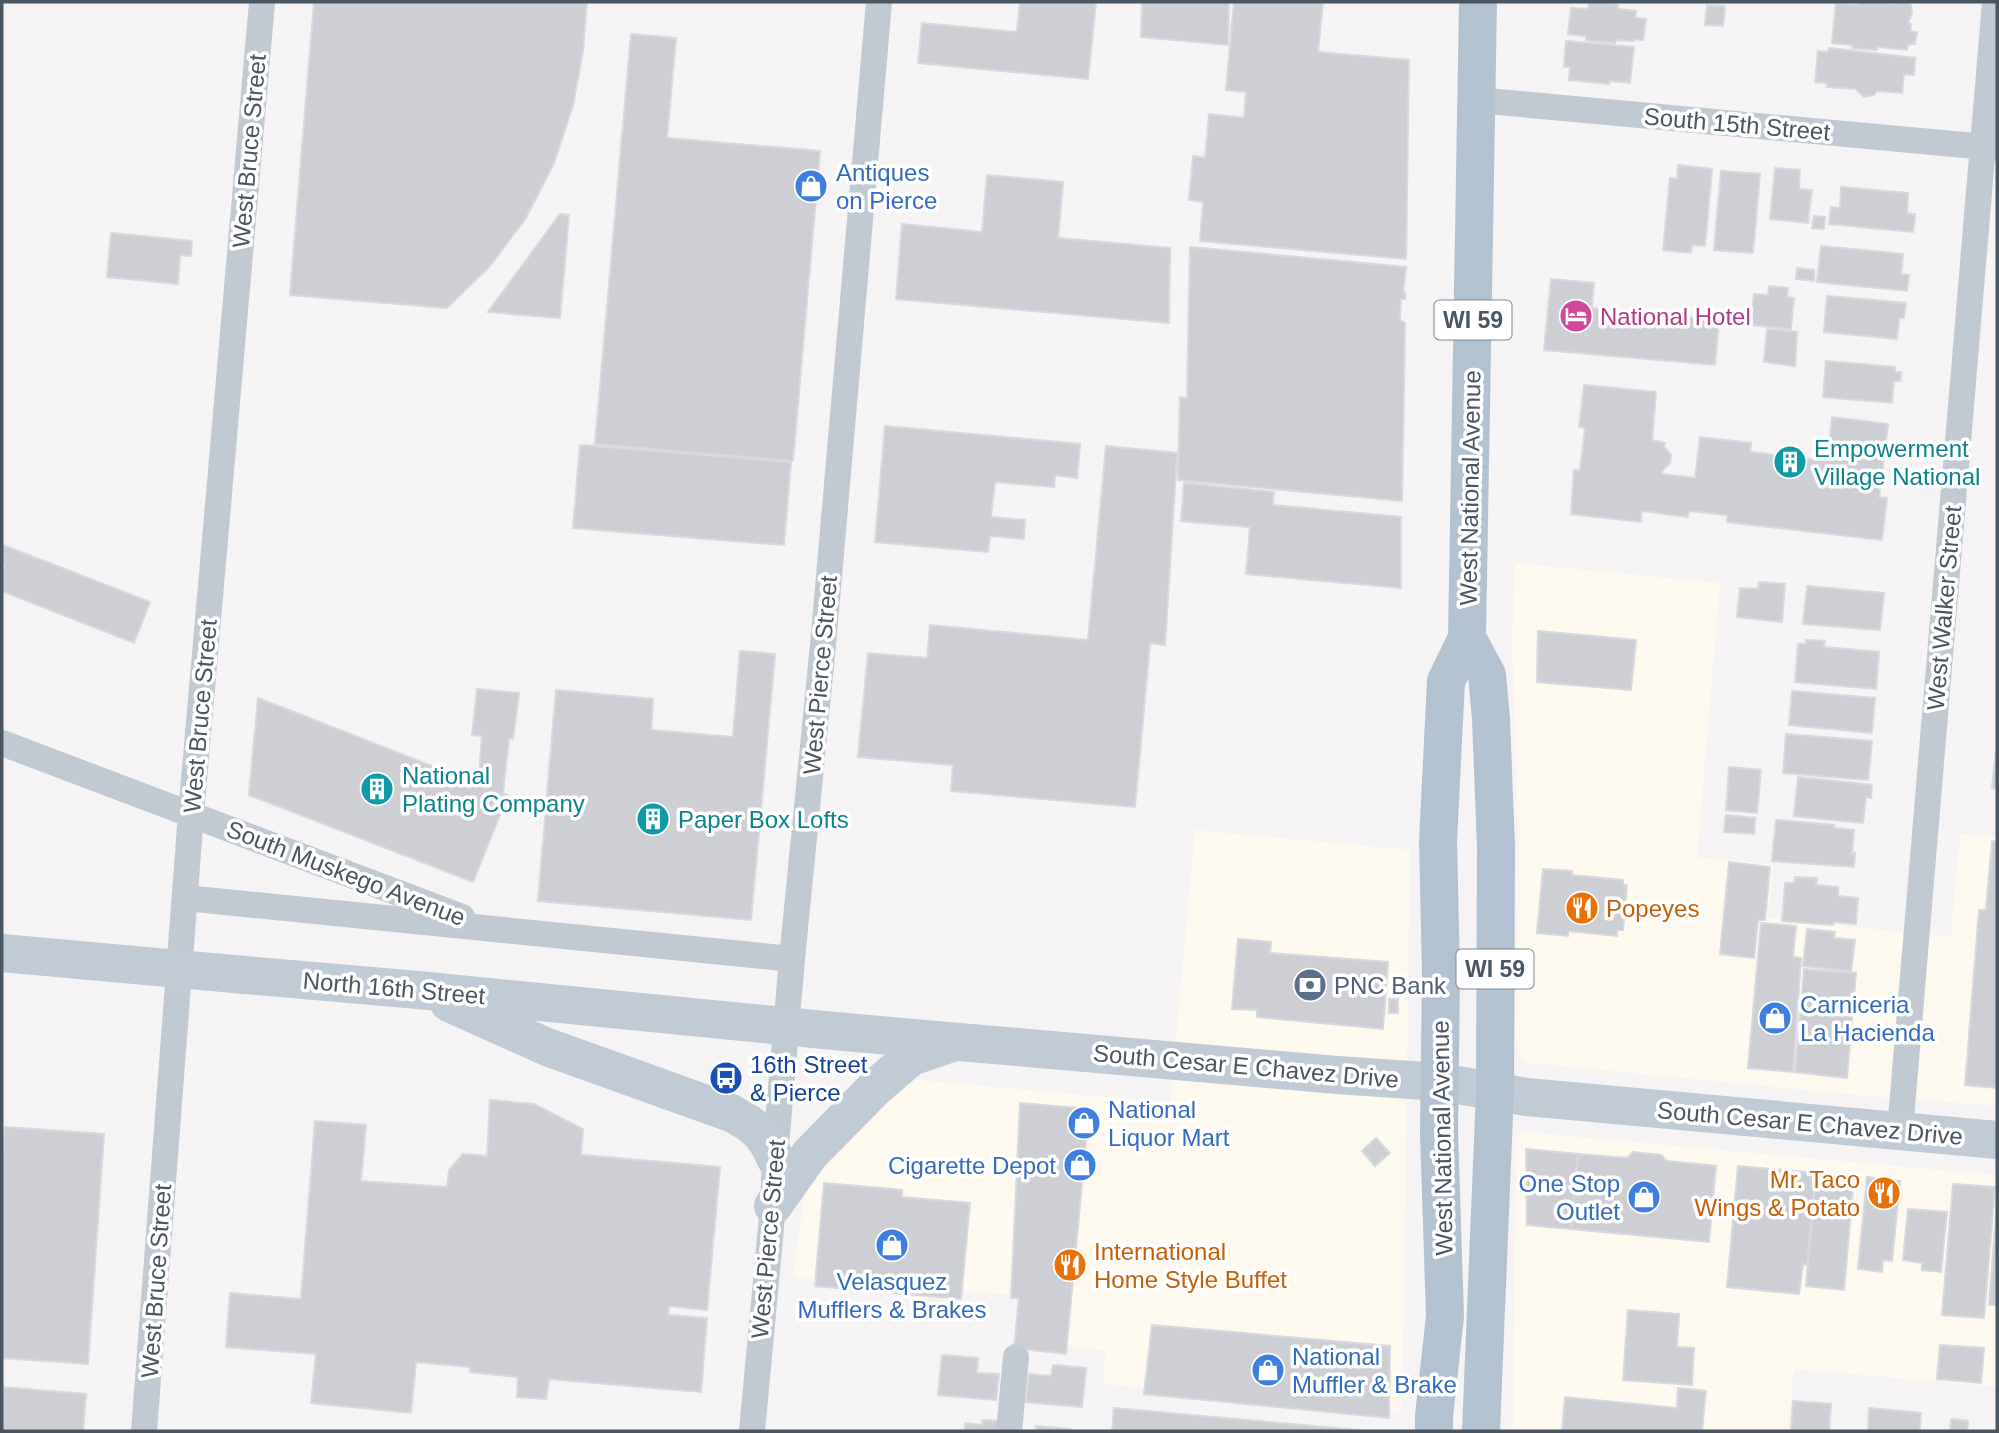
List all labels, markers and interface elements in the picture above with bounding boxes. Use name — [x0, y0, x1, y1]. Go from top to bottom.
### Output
street label: West Bruce Street — [227, 53, 271, 249]
street label: South 15th Street — [1643, 102, 1832, 146]
place label: Antiques on Pierce — [836, 159, 937, 214]
shop icon: Antiques on Pierce — [792, 167, 830, 205]
hotel icon: National Hotel — [1557, 297, 1595, 335]
road number: WI 59 — [1434, 300, 1512, 340]
place label: National Hotel — [1600, 303, 1751, 330]
street label: West National Avenue — [1454, 370, 1486, 606]
place label: Empowerment Village National — [1814, 435, 1980, 490]
building icon: Empowerment Village National — [1771, 443, 1809, 481]
street label: West Walker Street — [1922, 504, 1966, 711]
street label: West Pierce Street — [798, 574, 842, 776]
street label: West Bruce Street — [178, 618, 222, 814]
place label: National Plating Company — [402, 762, 585, 817]
building icon: National Plating Company — [358, 770, 396, 808]
building icon: Paper Box Lofts — [634, 800, 672, 838]
place label: Paper Box Lofts — [678, 806, 849, 833]
street label: South Muskego Avenue — [223, 815, 469, 931]
restaurant icon: Popeyes — [1563, 889, 1601, 927]
place label: Popeyes — [1606, 895, 1699, 922]
road number: WI 59 — [1456, 950, 1534, 988]
bank icon: PNC Bank — [1291, 966, 1329, 1004]
street label: North 16th Street — [302, 967, 487, 1009]
place label: PNC Bank — [1334, 972, 1447, 999]
place label: Carniceria La Hacienda — [1800, 991, 1935, 1046]
shop icon: Carniceria La Hacienda — [1756, 999, 1794, 1037]
street label: West National Avenue — [1426, 1020, 1458, 1256]
street label: South Cesar E Chavez Drive — [1092, 1039, 1400, 1093]
place label: 16th Street & Pierce — [750, 1051, 868, 1106]
bus stop icon: 16th Street & Pierce — [707, 1059, 745, 1097]
place label: National Liquor Mart — [1108, 1096, 1230, 1151]
street label: South Cesar E Chavez Drive — [1656, 1096, 1964, 1150]
shop icon: National Liquor Mart — [1065, 1104, 1103, 1142]
street label: West Pierce Street — [746, 1138, 790, 1340]
shop icon: Cigarette Depot — [1061, 1146, 1099, 1184]
place label: Cigarette Depot — [888, 1152, 1056, 1179]
place label: Mr. Taco Wings & Potato — [1695, 1166, 1860, 1221]
place label: One Stop Outlet — [1519, 1170, 1620, 1225]
restaurant icon: Mr. Taco Wings & Potato — [1865, 1174, 1903, 1212]
shop icon: One Stop Outlet — [1625, 1178, 1663, 1216]
street label: West Bruce Street — [136, 1183, 176, 1379]
shop icon: Velasquez Mufflers & Brakes — [873, 1226, 911, 1264]
place label: International Home Style Buffet — [1094, 1238, 1287, 1293]
restaurant icon: International Home Style Buffet — [1051, 1246, 1089, 1284]
place label: Velasquez Mufflers & Brakes — [798, 1268, 986, 1323]
place label: National Muffler & Brake — [1292, 1343, 1457, 1398]
shop icon: National Muffler & Brake — [1249, 1351, 1287, 1389]

